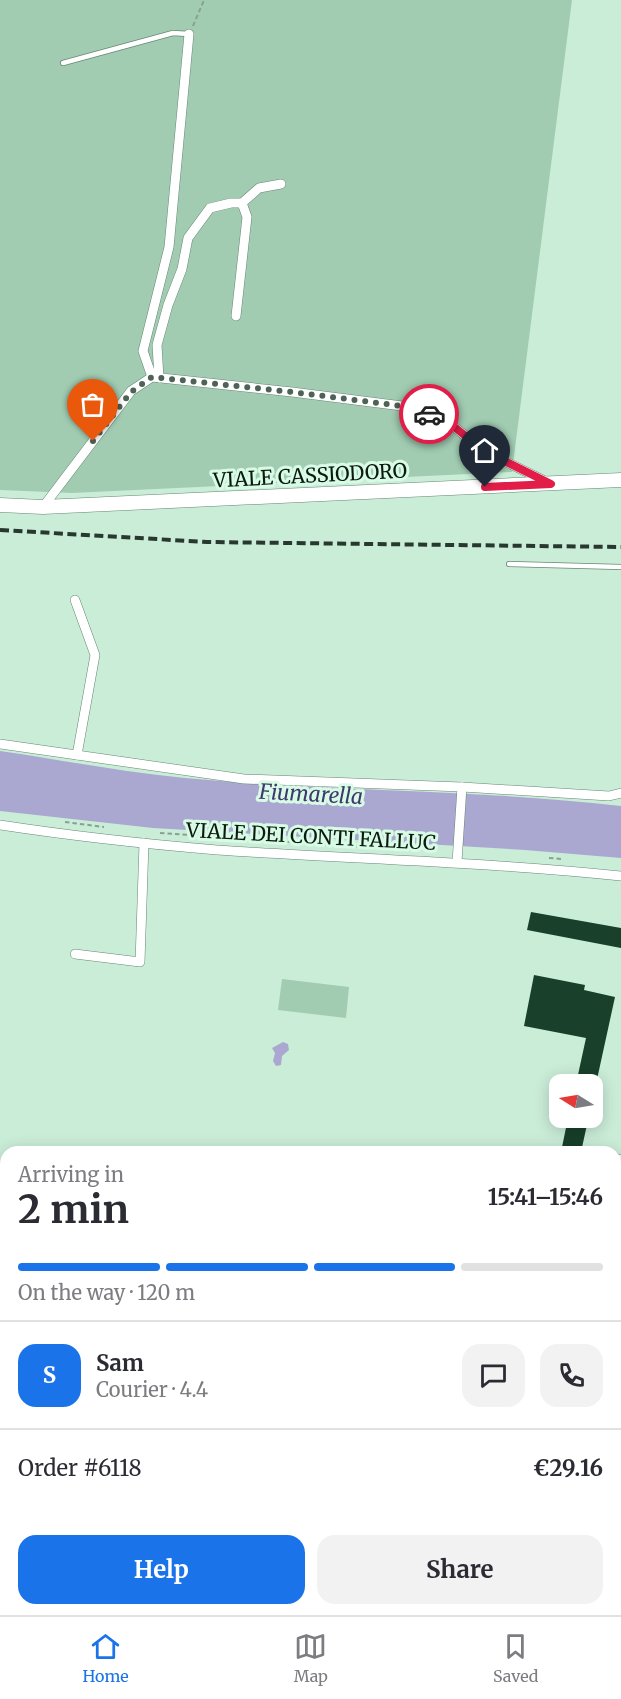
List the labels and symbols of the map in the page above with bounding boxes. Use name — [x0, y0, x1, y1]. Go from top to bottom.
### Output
pin — [67, 379, 118, 441]
courier — [399, 384, 459, 444]
pin — [459, 425, 510, 487]
street label: VIALE CASSIODORO — [211, 457, 408, 493]
water label: Fiumarella — [257, 778, 364, 810]
street label: VIALE DEI CONTI FALLUC — [184, 817, 437, 855]
north arrow — [549, 1074, 603, 1128]

